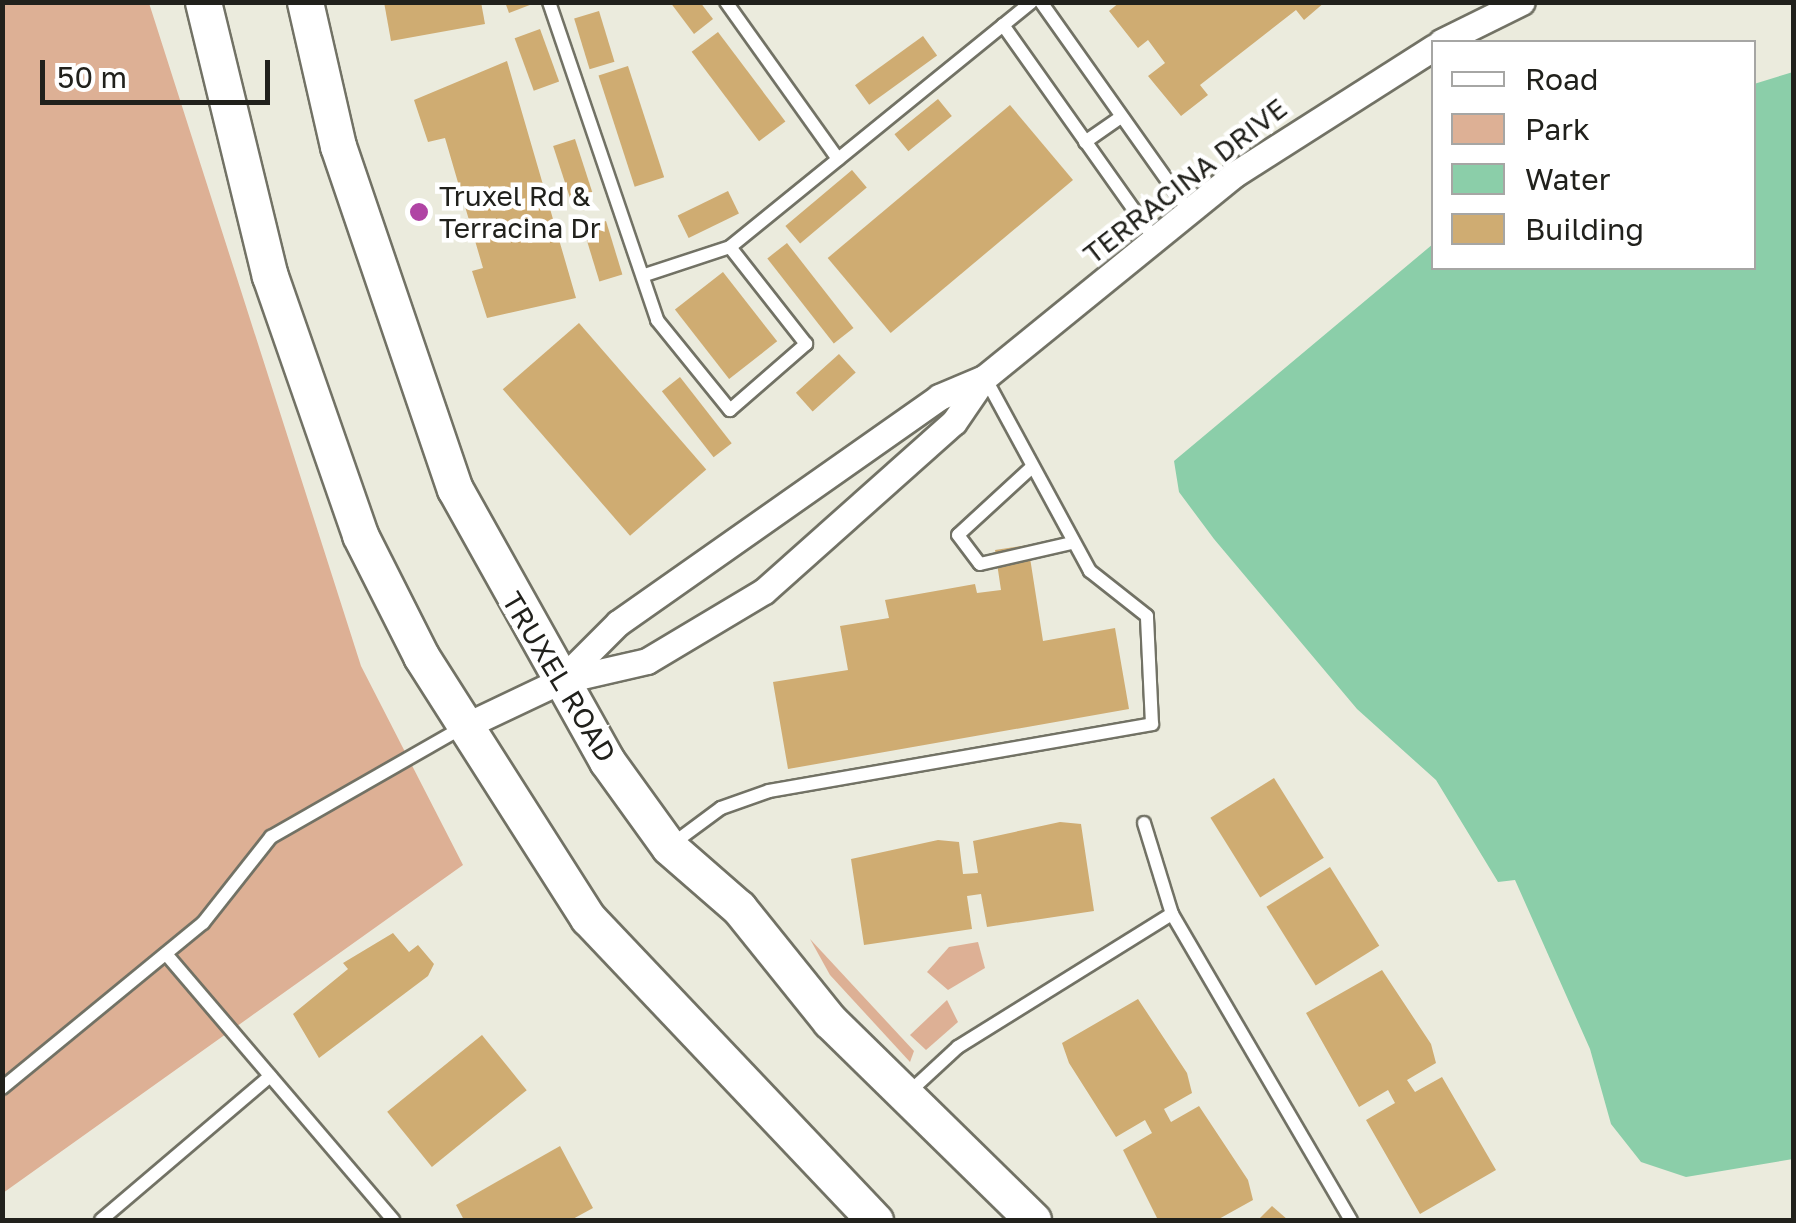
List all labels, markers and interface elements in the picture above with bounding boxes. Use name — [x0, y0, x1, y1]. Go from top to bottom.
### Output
scale bar — [45, 40, 275, 102]
legend — [1431, 40, 1756, 270]
text: 50 m — [57, 59, 127, 95]
text: Road — [1525, 61, 1599, 97]
street label: TERRACINA DRIVE — [1077, 91, 1293, 271]
text: Park — [1525, 111, 1590, 147]
text: Water — [1525, 161, 1610, 197]
place label: Truxel Rd & Terracina Dr — [439, 179, 601, 245]
marker: Truxel Rd & Terracina Dr — [408, 201, 430, 223]
text: Building — [1525, 211, 1644, 247]
street label: TRUXEL ROAD — [495, 586, 623, 768]

